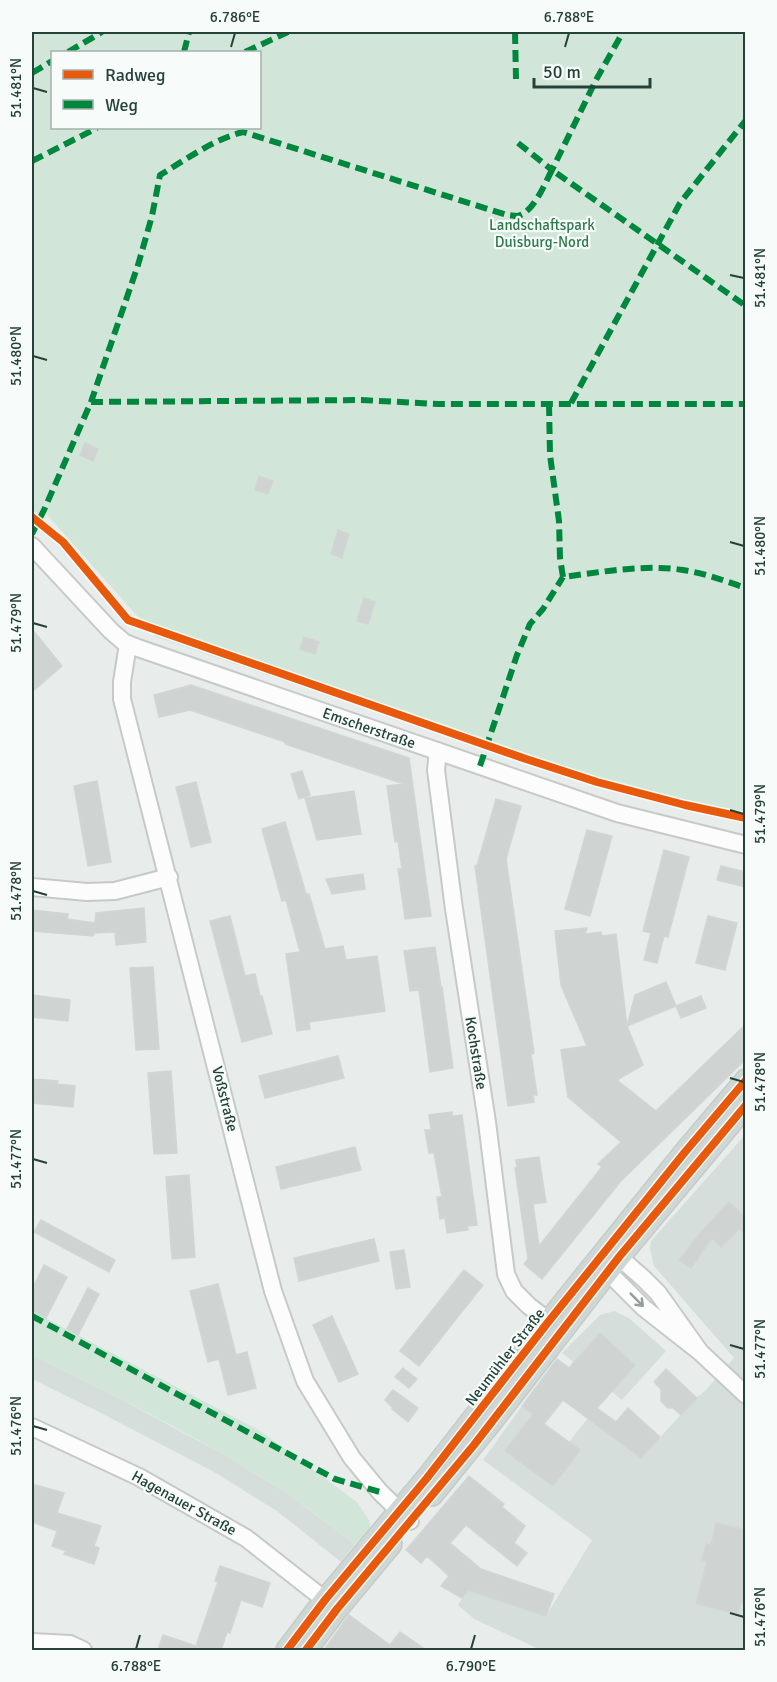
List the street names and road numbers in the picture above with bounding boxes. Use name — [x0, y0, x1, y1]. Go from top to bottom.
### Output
street label: Emscherstraße — [320, 704, 418, 752]
street label: Kochstraße — [461, 1015, 491, 1091]
street label: Voßstraße — [208, 1064, 242, 1134]
street label: Neumühler Straße — [461, 1305, 549, 1409]
street label: Hagenauer Straße — [129, 1467, 239, 1539]

